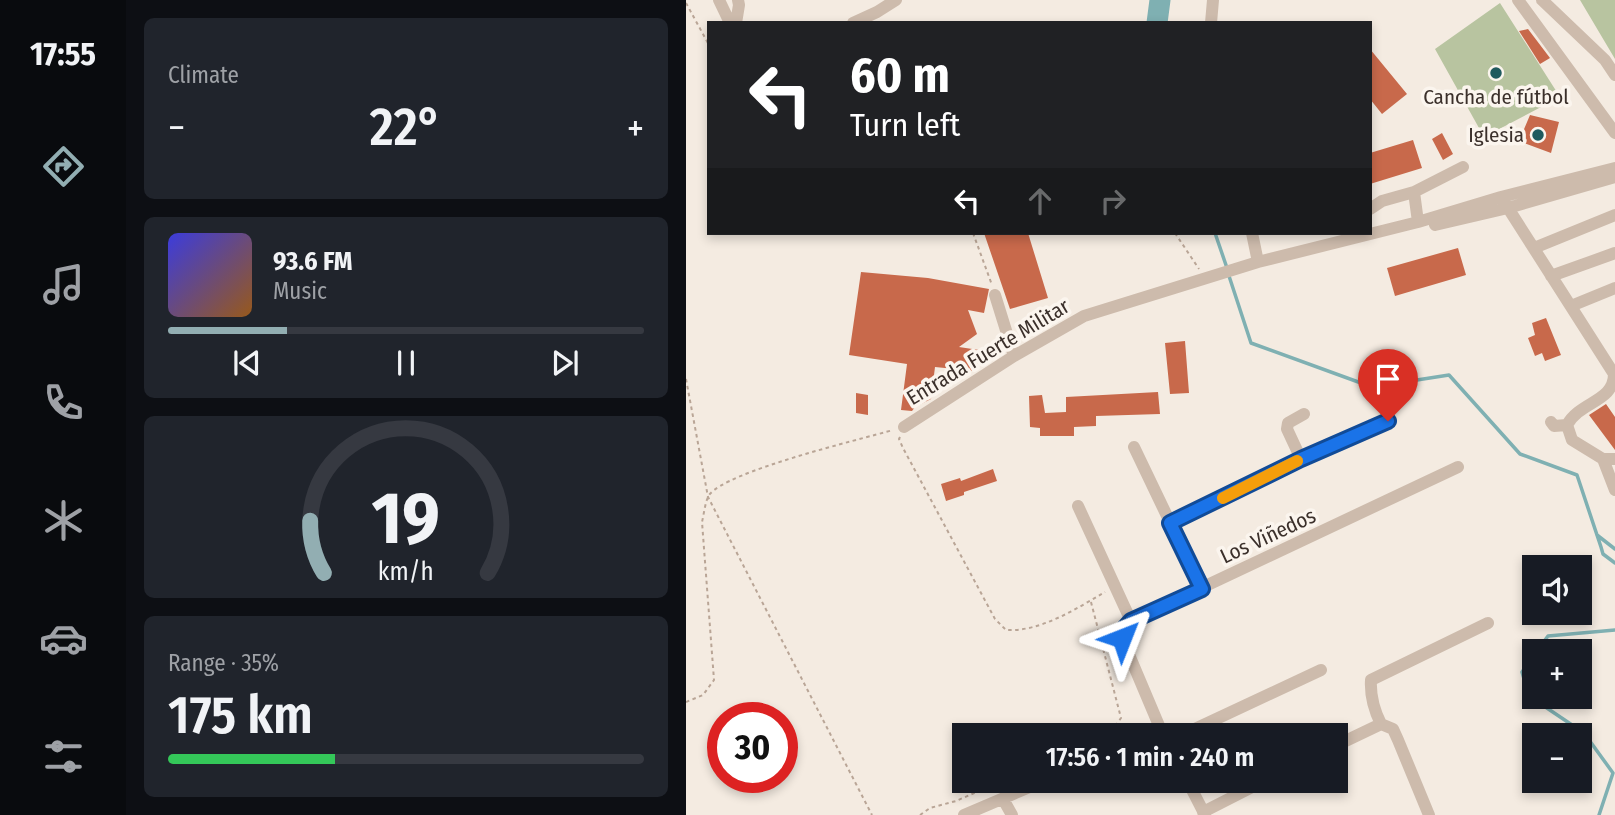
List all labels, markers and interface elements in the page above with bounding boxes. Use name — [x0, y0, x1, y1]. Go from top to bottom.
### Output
text: 17:55 — [30, 35, 96, 73]
text: 60 m — [850, 46, 950, 105]
icon: left — [735, 49, 826, 140]
text: Climate — [168, 61, 239, 89]
marker: Cancha de fútbol — [1488, 65, 1504, 81]
place label: Cancha de fútbol — [1423, 84, 1569, 110]
text: 22° — [370, 96, 442, 159]
text: − — [168, 105, 185, 151]
text: + — [627, 105, 644, 151]
text: Turn left — [850, 106, 960, 144]
place label: Iglesia — [1468, 122, 1524, 148]
marker: Iglesia — [1530, 127, 1546, 143]
icon: directions — [39, 142, 88, 191]
icon: left — [948, 182, 986, 220]
icon: ahead — [1021, 182, 1059, 220]
icon: right — [1094, 182, 1132, 220]
text: 93.6 FM — [273, 246, 352, 277]
icon: music — [39, 260, 88, 309]
text: Music — [273, 277, 327, 305]
street label: Entrada Fuerte Militar — [902, 293, 1075, 411]
icon: previous — [228, 344, 266, 382]
icon: pause — [387, 344, 425, 382]
icon: next — [546, 344, 584, 382]
pin — [1358, 349, 1418, 421]
icon: arrive — [1369, 360, 1407, 398]
icon: phone — [39, 378, 88, 427]
text: 19 — [372, 475, 440, 562]
icon: climate — [39, 496, 88, 545]
street label: Los Viñedos — [1216, 503, 1320, 569]
map controls — [1522, 555, 1592, 793]
button: sound — [1522, 555, 1592, 625]
text: km/h — [378, 557, 434, 587]
position arrow — [1085, 601, 1159, 675]
icon: car — [39, 614, 88, 663]
button: + — [1522, 639, 1592, 709]
text: Range · 35% — [168, 649, 279, 677]
text: 175 km — [168, 684, 313, 747]
speed limit sign: 30 — [707, 702, 798, 793]
button: − — [1522, 723, 1592, 793]
icon: filters — [39, 732, 88, 781]
text: 17:56 · 1 min · 240 m — [1046, 742, 1254, 773]

